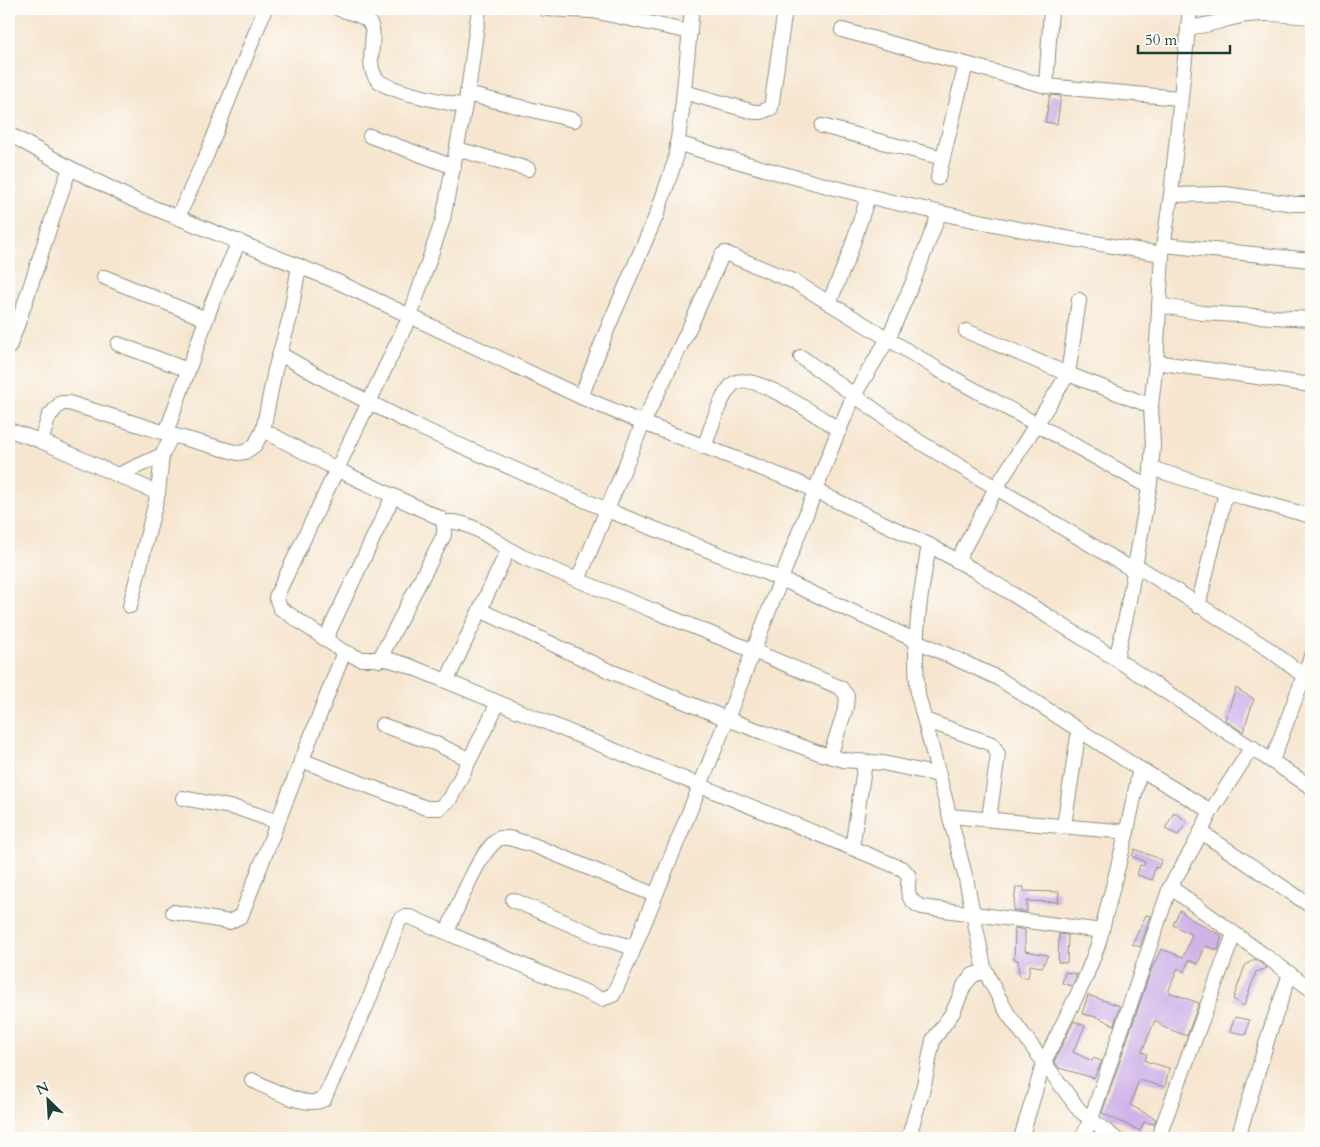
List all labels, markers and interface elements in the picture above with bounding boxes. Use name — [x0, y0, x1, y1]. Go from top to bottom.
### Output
scale bar — [1138, 22, 1230, 54]
text: 50 m — [1145, 30, 1177, 50]
north arrow — [22, 1074, 72, 1124]
text: N — [33, 1077, 52, 1100]

